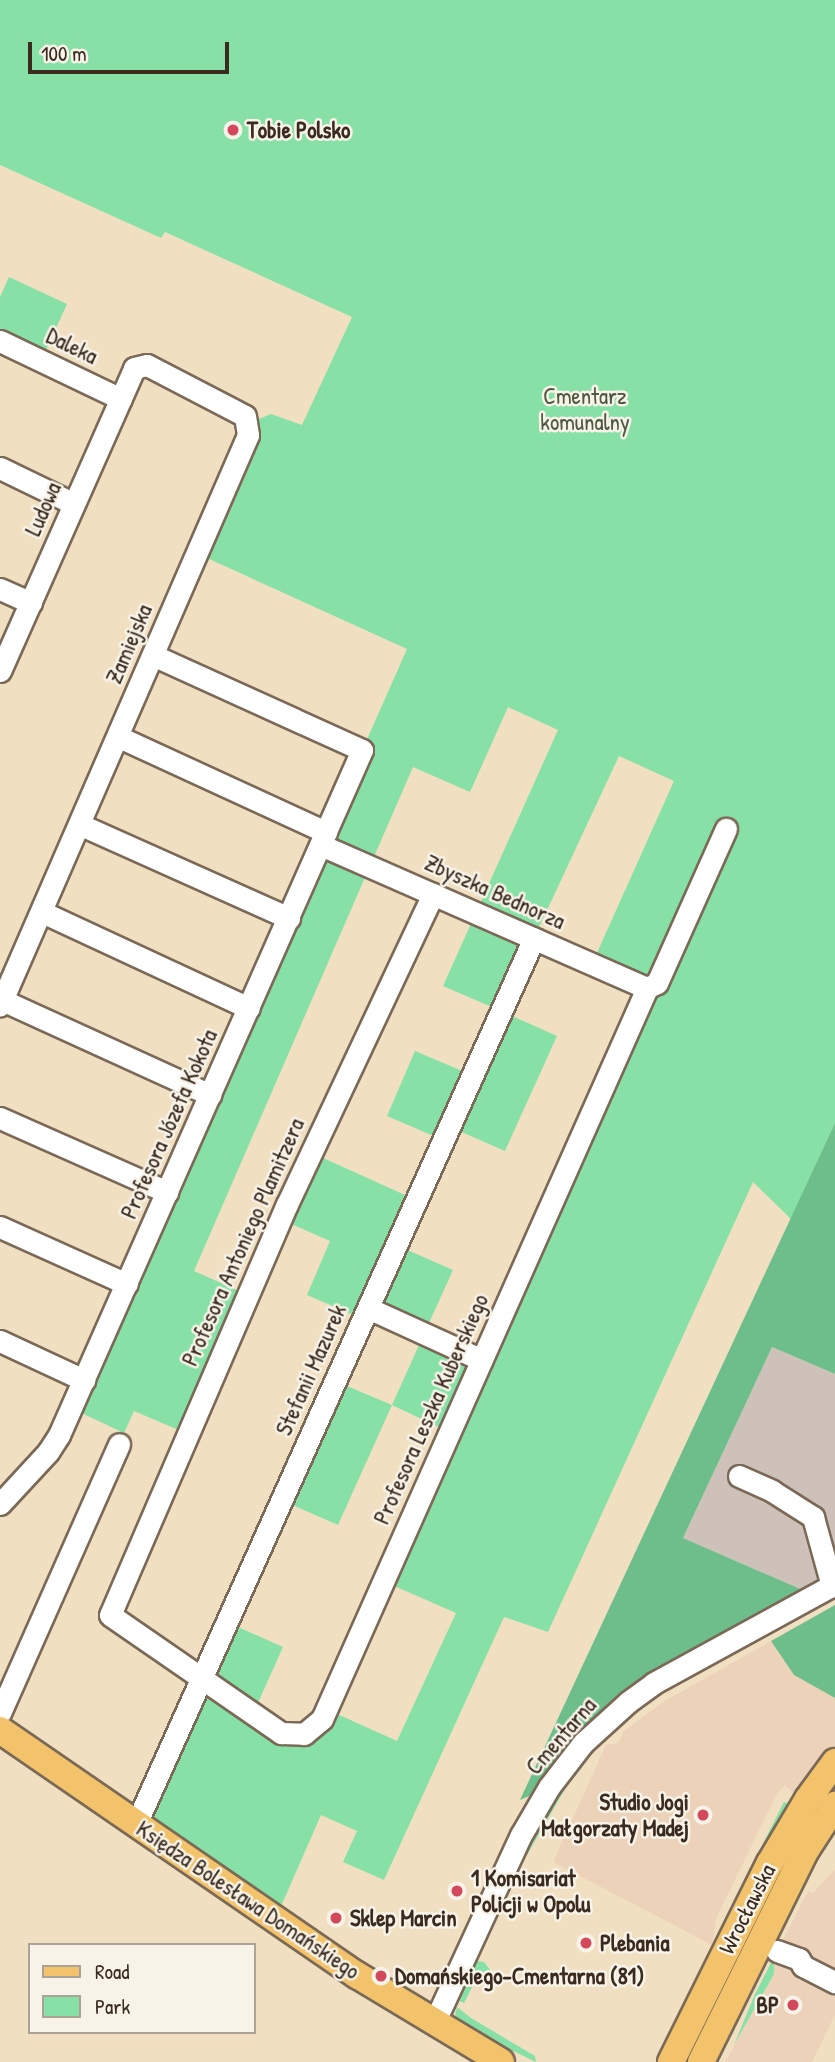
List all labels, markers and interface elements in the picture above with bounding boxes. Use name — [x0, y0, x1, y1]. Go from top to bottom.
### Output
scale bar — [32, 28, 233, 72]
text: 100 m — [41, 39, 87, 68]
place label: Tobie Polsko — [247, 116, 350, 144]
marker: Tobie Polsko — [225, 122, 241, 138]
street label: Daleka — [42, 322, 102, 370]
park label: Cmentarz komunalny — [540, 382, 630, 436]
street label: Ludowa — [19, 478, 67, 540]
street label: Zamiejska — [100, 600, 158, 688]
street label: Zbyszka Bednorza — [421, 849, 569, 935]
street label: Profesora Józefa Kokota — [115, 1025, 223, 1223]
street label: Profesora Antoniego Plamitzera — [176, 1114, 310, 1370]
street label: Profesora Leszka Kuberskiego — [368, 1290, 494, 1528]
street label: Stefanii Mazurek — [270, 1300, 352, 1440]
street label: Cmentarna — [520, 1692, 602, 1780]
place label: Studio Jogi Małgorzaty Madej — [541, 1788, 689, 1842]
marker: Studio Jogi Małgorzaty Madej — [695, 1807, 711, 1823]
street label: Księdza Bolesława Domańskiego — [131, 1815, 365, 1985]
street label: Wrocławska — [713, 1860, 781, 1958]
place label: 1 Komisariat Policji w Opolu — [471, 1864, 591, 1918]
marker: 1 Komisariat Policji w Opolu — [449, 1883, 465, 1899]
place label: Sklep Marcin — [350, 1904, 457, 1932]
marker: Sklep Marcin — [328, 1910, 344, 1926]
place label: Plebania — [600, 1929, 669, 1957]
marker: Plebania — [578, 1935, 594, 1951]
legend — [28, 1943, 256, 2034]
text: Road — [95, 1957, 129, 1986]
place label: Domańskiego-Cmentarna (81) — [395, 1962, 644, 1990]
marker: Domańskiego-Cmentarna (81) — [373, 1968, 389, 1984]
place label: BP — [756, 1991, 779, 2019]
text: Park — [95, 1992, 130, 2021]
marker: BP — [785, 1997, 801, 2013]

